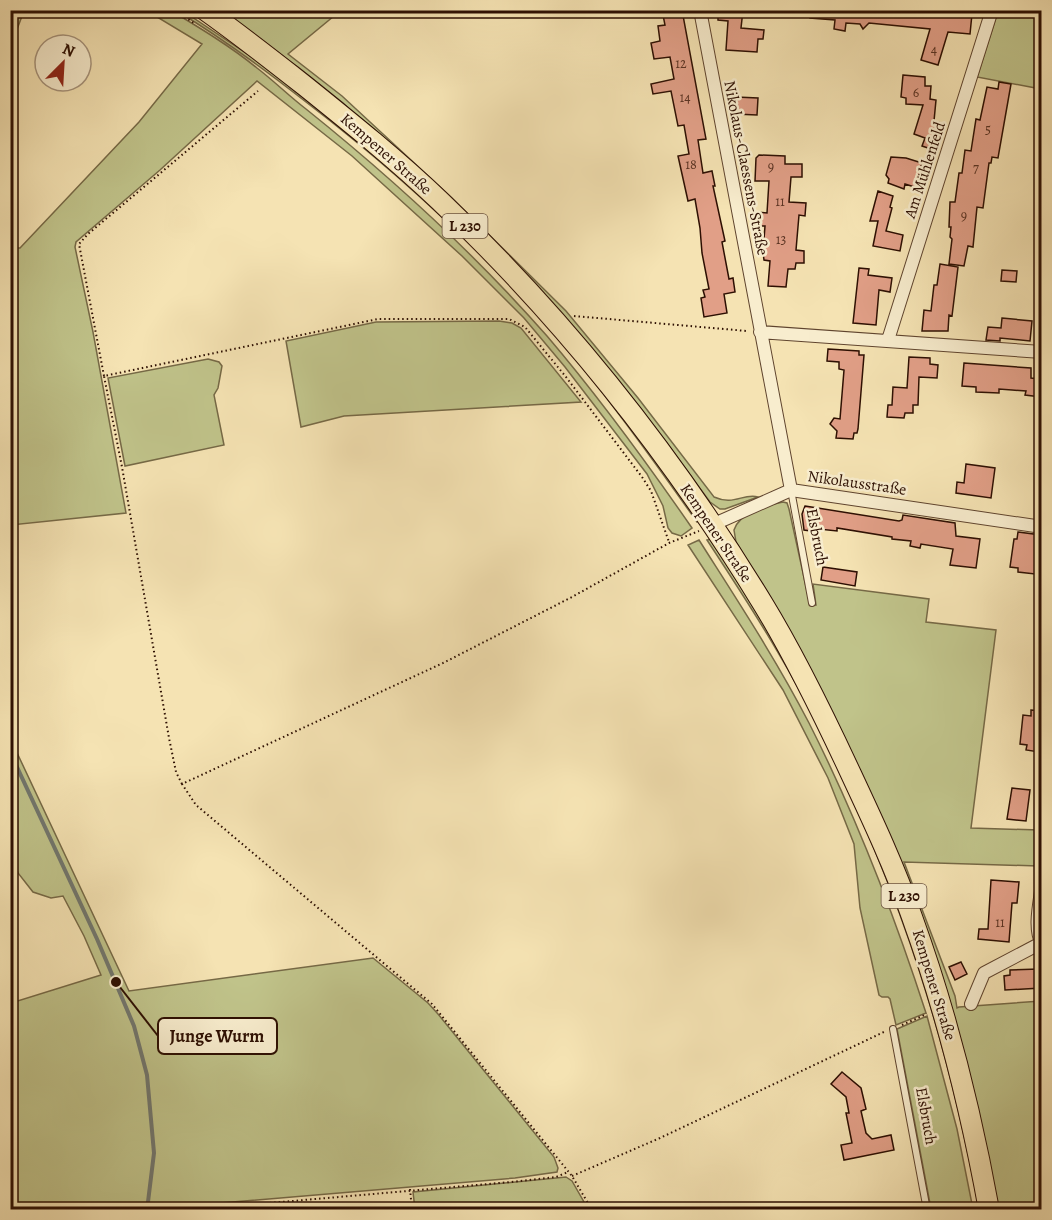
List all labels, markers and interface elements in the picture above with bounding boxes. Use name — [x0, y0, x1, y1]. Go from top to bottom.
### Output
north arrow — [33, 33, 93, 93]
text: N — [59, 38, 79, 63]
house number: 4 — [931, 40, 937, 59]
house number: 12 — [675, 54, 687, 73]
street label: Nikolaus-Claessens-Straße — [718, 79, 774, 257]
house number: 6 — [913, 83, 919, 102]
house number: 14 — [679, 88, 691, 107]
street label: Kempener Straße — [335, 108, 437, 200]
street label: Am Mühlenfeld — [899, 118, 951, 222]
house number: 5 — [985, 120, 991, 139]
house number: 18 — [685, 155, 697, 174]
house number: 9 — [768, 157, 774, 176]
house number: 7 — [973, 159, 979, 178]
house number: 11 — [775, 192, 785, 211]
house number: 9 — [961, 206, 967, 225]
road number: L 230 — [442, 214, 488, 238]
house number: 13 — [776, 230, 786, 249]
street label: Nikolausstraße — [806, 465, 908, 501]
street label: Kempener Straße — [675, 479, 757, 587]
street label: Elsbruch — [801, 506, 833, 568]
road number: L 230 — [882, 884, 926, 908]
house number: 11 — [995, 913, 1005, 932]
street label: Kempener Straße — [907, 927, 961, 1043]
callout: Junge Wurm — [158, 1018, 277, 1054]
text: Junge Wurm — [170, 1024, 264, 1048]
street label: Elsbruch — [910, 1086, 942, 1147]

